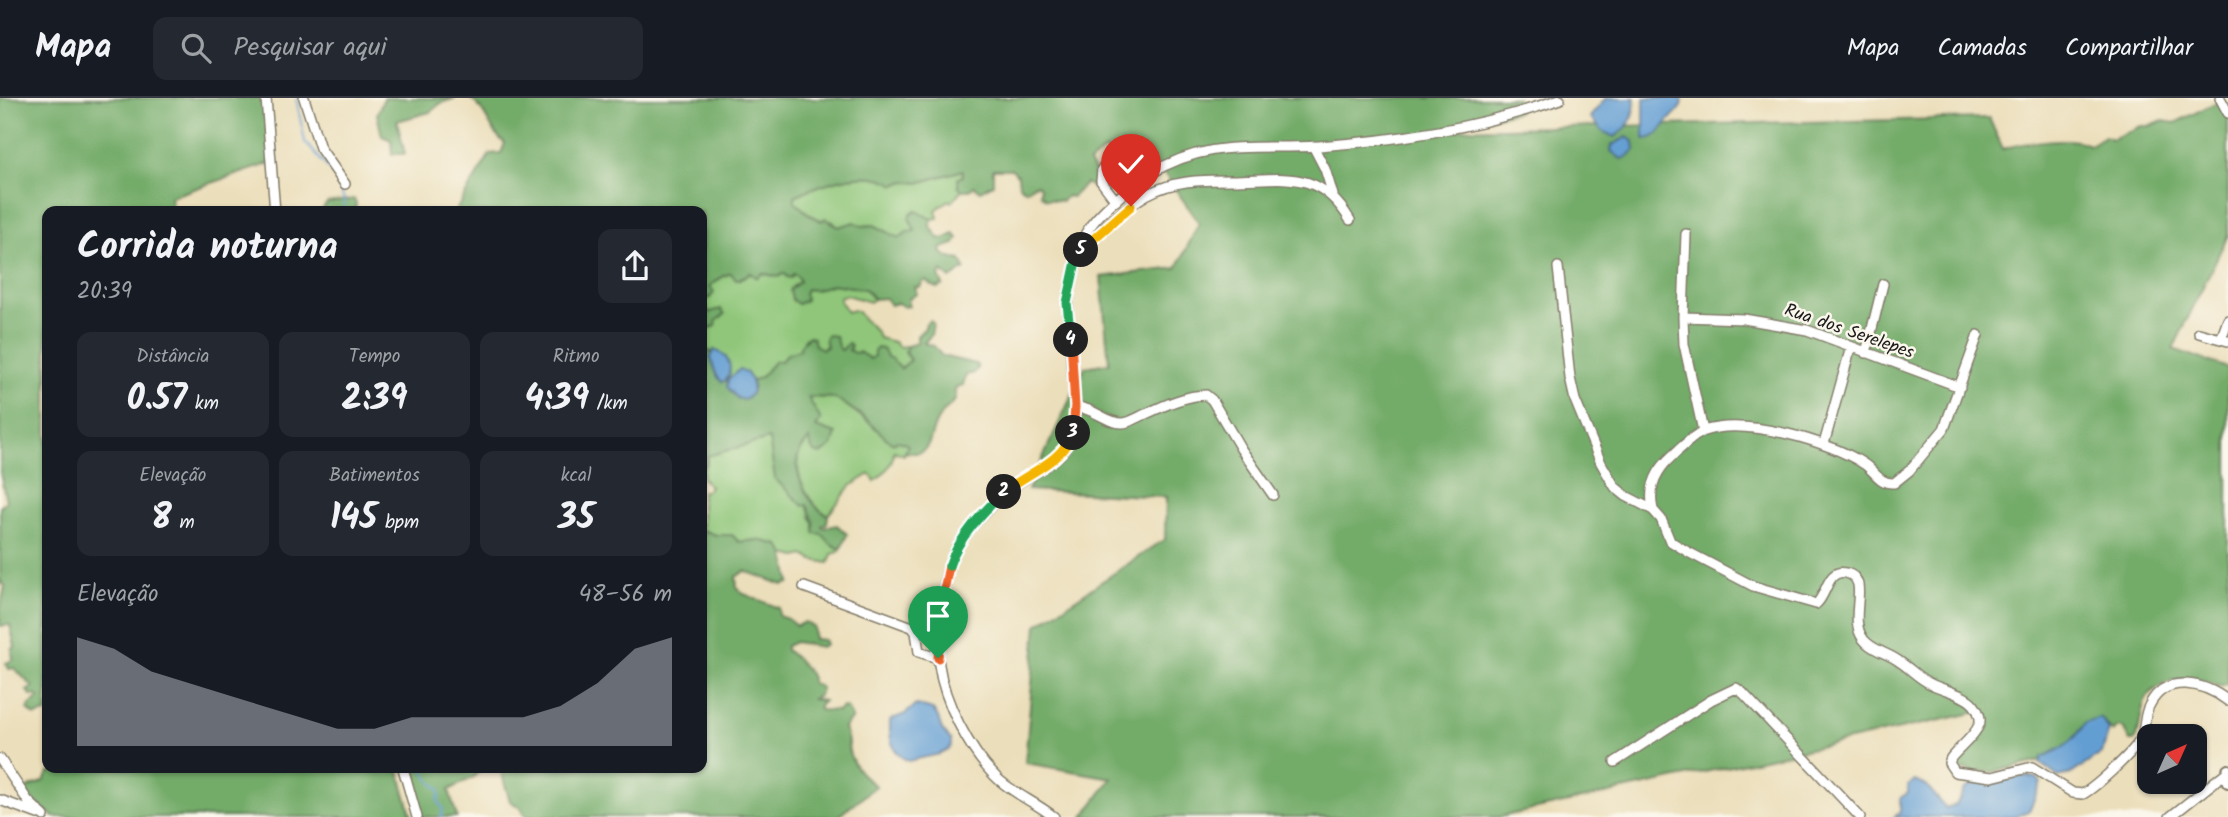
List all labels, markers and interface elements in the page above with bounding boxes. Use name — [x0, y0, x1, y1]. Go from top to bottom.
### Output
search box — [153, 17, 643, 80]
text: Mapa — [35, 22, 111, 75]
text: Pesquisar aqui — [233, 27, 387, 69]
icon: search — [177, 29, 215, 67]
text: Mapa — [1847, 29, 1900, 68]
text: Camadas — [1938, 29, 2027, 68]
text: Compartilhar — [2065, 29, 2193, 68]
pin — [1101, 134, 1161, 206]
icon: check — [1112, 145, 1150, 183]
text: Corrida noturna — [77, 218, 338, 278]
button: share — [598, 229, 672, 303]
pin: 5 — [1064, 232, 1098, 268]
text: 5 — [1076, 234, 1085, 264]
text: 20:39 — [77, 274, 132, 310]
street label: Rua dos Serelepes — [1780, 296, 1918, 368]
pin: 4 — [1054, 322, 1088, 358]
text: 4 — [1065, 324, 1076, 354]
text: Distância — [136, 342, 209, 372]
text: Tempo — [349, 342, 400, 372]
text: Ritmo — [553, 342, 600, 372]
text: 0.57 — [127, 372, 187, 428]
text: 2:39 — [342, 372, 407, 428]
text: 4:39 — [525, 372, 589, 428]
text: km — [187, 389, 219, 419]
text: /km — [589, 389, 628, 419]
pin: 3 — [1056, 416, 1090, 450]
text: 3 — [1067, 417, 1078, 447]
text: Elevação — [139, 461, 206, 491]
text: Batimentos — [329, 461, 420, 491]
text: kcal — [561, 461, 592, 491]
pin: 2 — [986, 474, 1021, 510]
text: 2 — [998, 476, 1009, 506]
text: 8 — [151, 491, 172, 547]
text: 145 — [330, 491, 377, 547]
text: 35 — [558, 491, 595, 547]
text: m — [172, 508, 195, 538]
text: bpm — [377, 508, 419, 538]
text: Elevação — [77, 577, 159, 613]
text: 48–56 m — [579, 577, 672, 613]
pin — [908, 586, 968, 658]
icon: arrive — [919, 597, 957, 635]
north arrow — [2137, 724, 2207, 794]
map controls — [2137, 724, 2207, 794]

